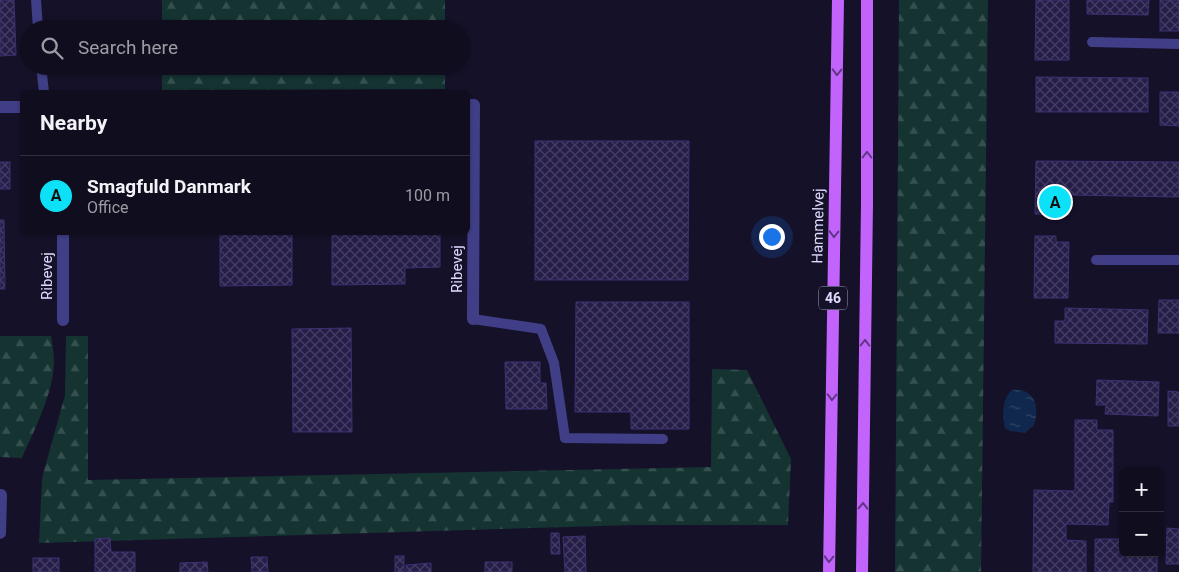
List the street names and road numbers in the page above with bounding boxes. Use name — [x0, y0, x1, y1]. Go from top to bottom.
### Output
street label: Hammelvej — [808, 188, 828, 264]
street label: Ribevej — [448, 245, 466, 293]
street label: Ribevej — [38, 252, 56, 300]
road number: 46 — [819, 286, 847, 310]

